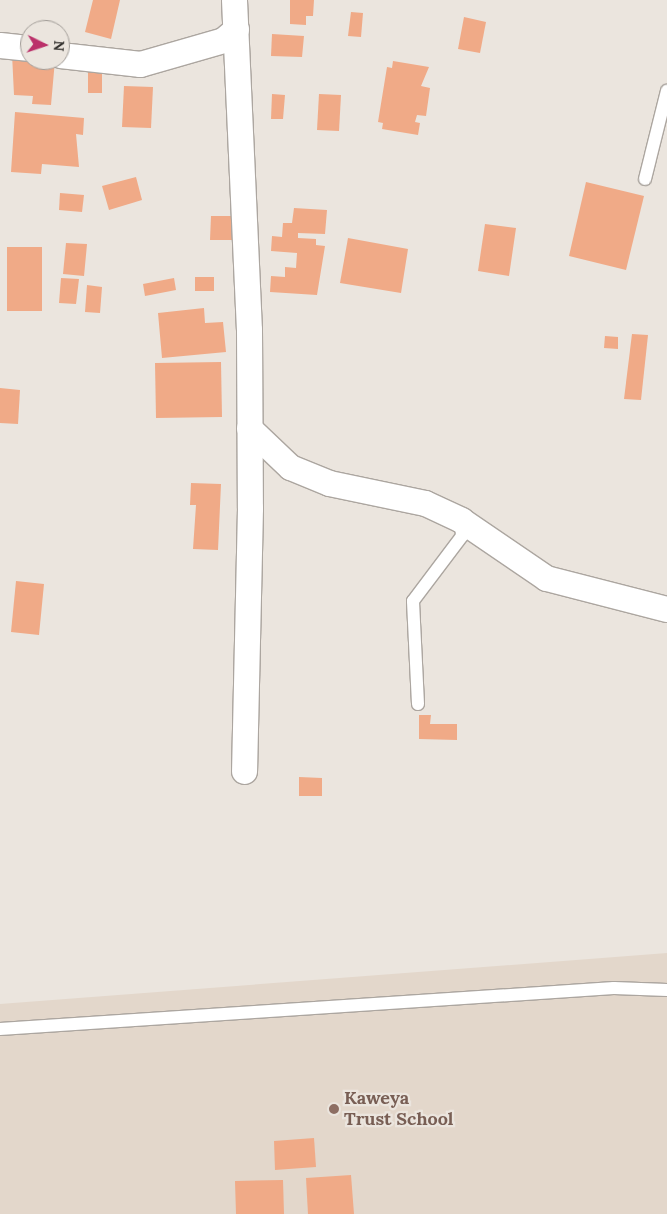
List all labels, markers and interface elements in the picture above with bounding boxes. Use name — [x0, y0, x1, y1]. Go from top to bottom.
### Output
north arrow — [20, 20, 70, 70]
text: N — [50, 40, 68, 52]
place label: Kaweya Trust School — [344, 1088, 453, 1130]
marker: Kaweya Trust School — [328, 1103, 340, 1115]

